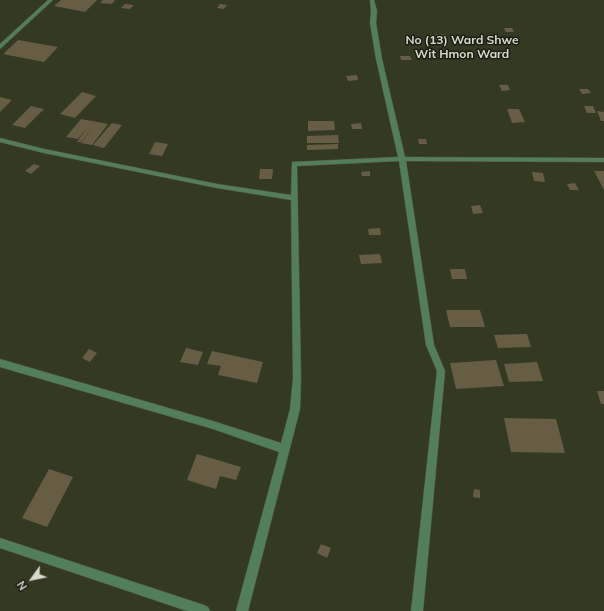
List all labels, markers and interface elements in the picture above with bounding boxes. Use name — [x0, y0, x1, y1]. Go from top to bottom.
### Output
district label: No (13) Ward Shwe Wit Hmon Ward — [405, 33, 519, 61]
north arrow — [12, 559, 52, 599]
text: N — [14, 578, 30, 593]

